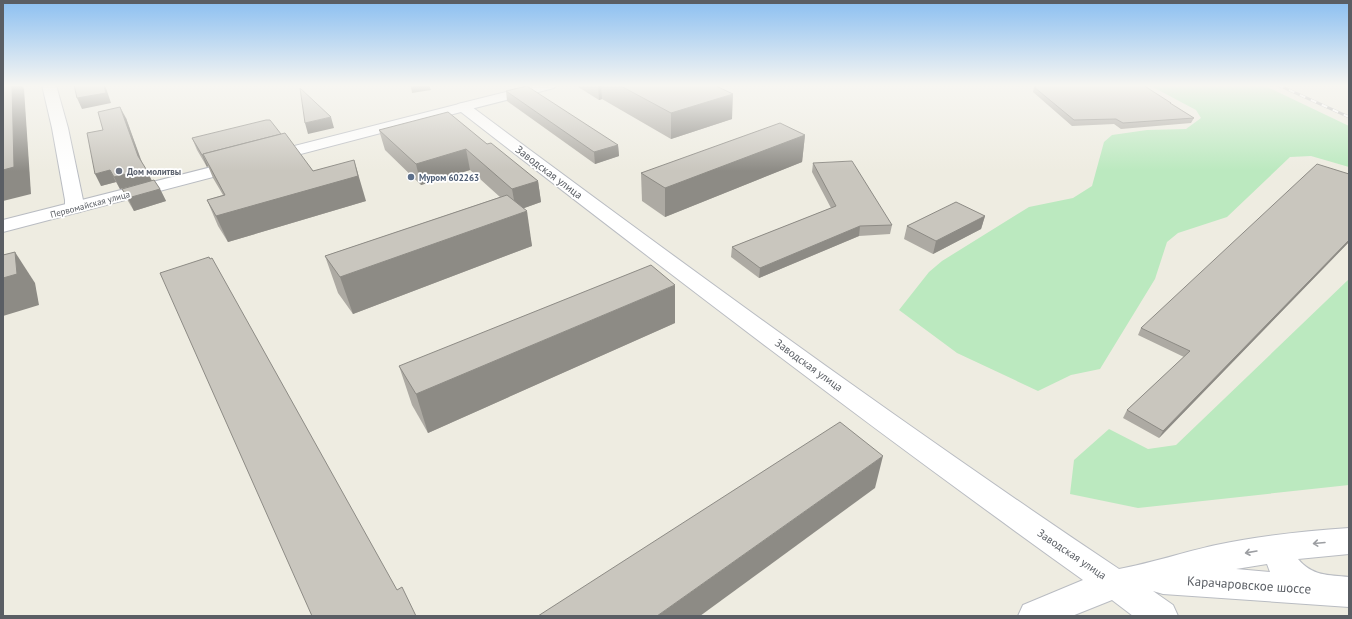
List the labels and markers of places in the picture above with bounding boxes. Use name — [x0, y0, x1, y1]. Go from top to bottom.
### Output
marker: Дом молитвы — [114, 166, 124, 176]
place label: Дом молитвы — [127, 166, 181, 177]
marker: Муром 602263 — [406, 172, 416, 182]
place label: Муром 602263 — [419, 172, 479, 183]

